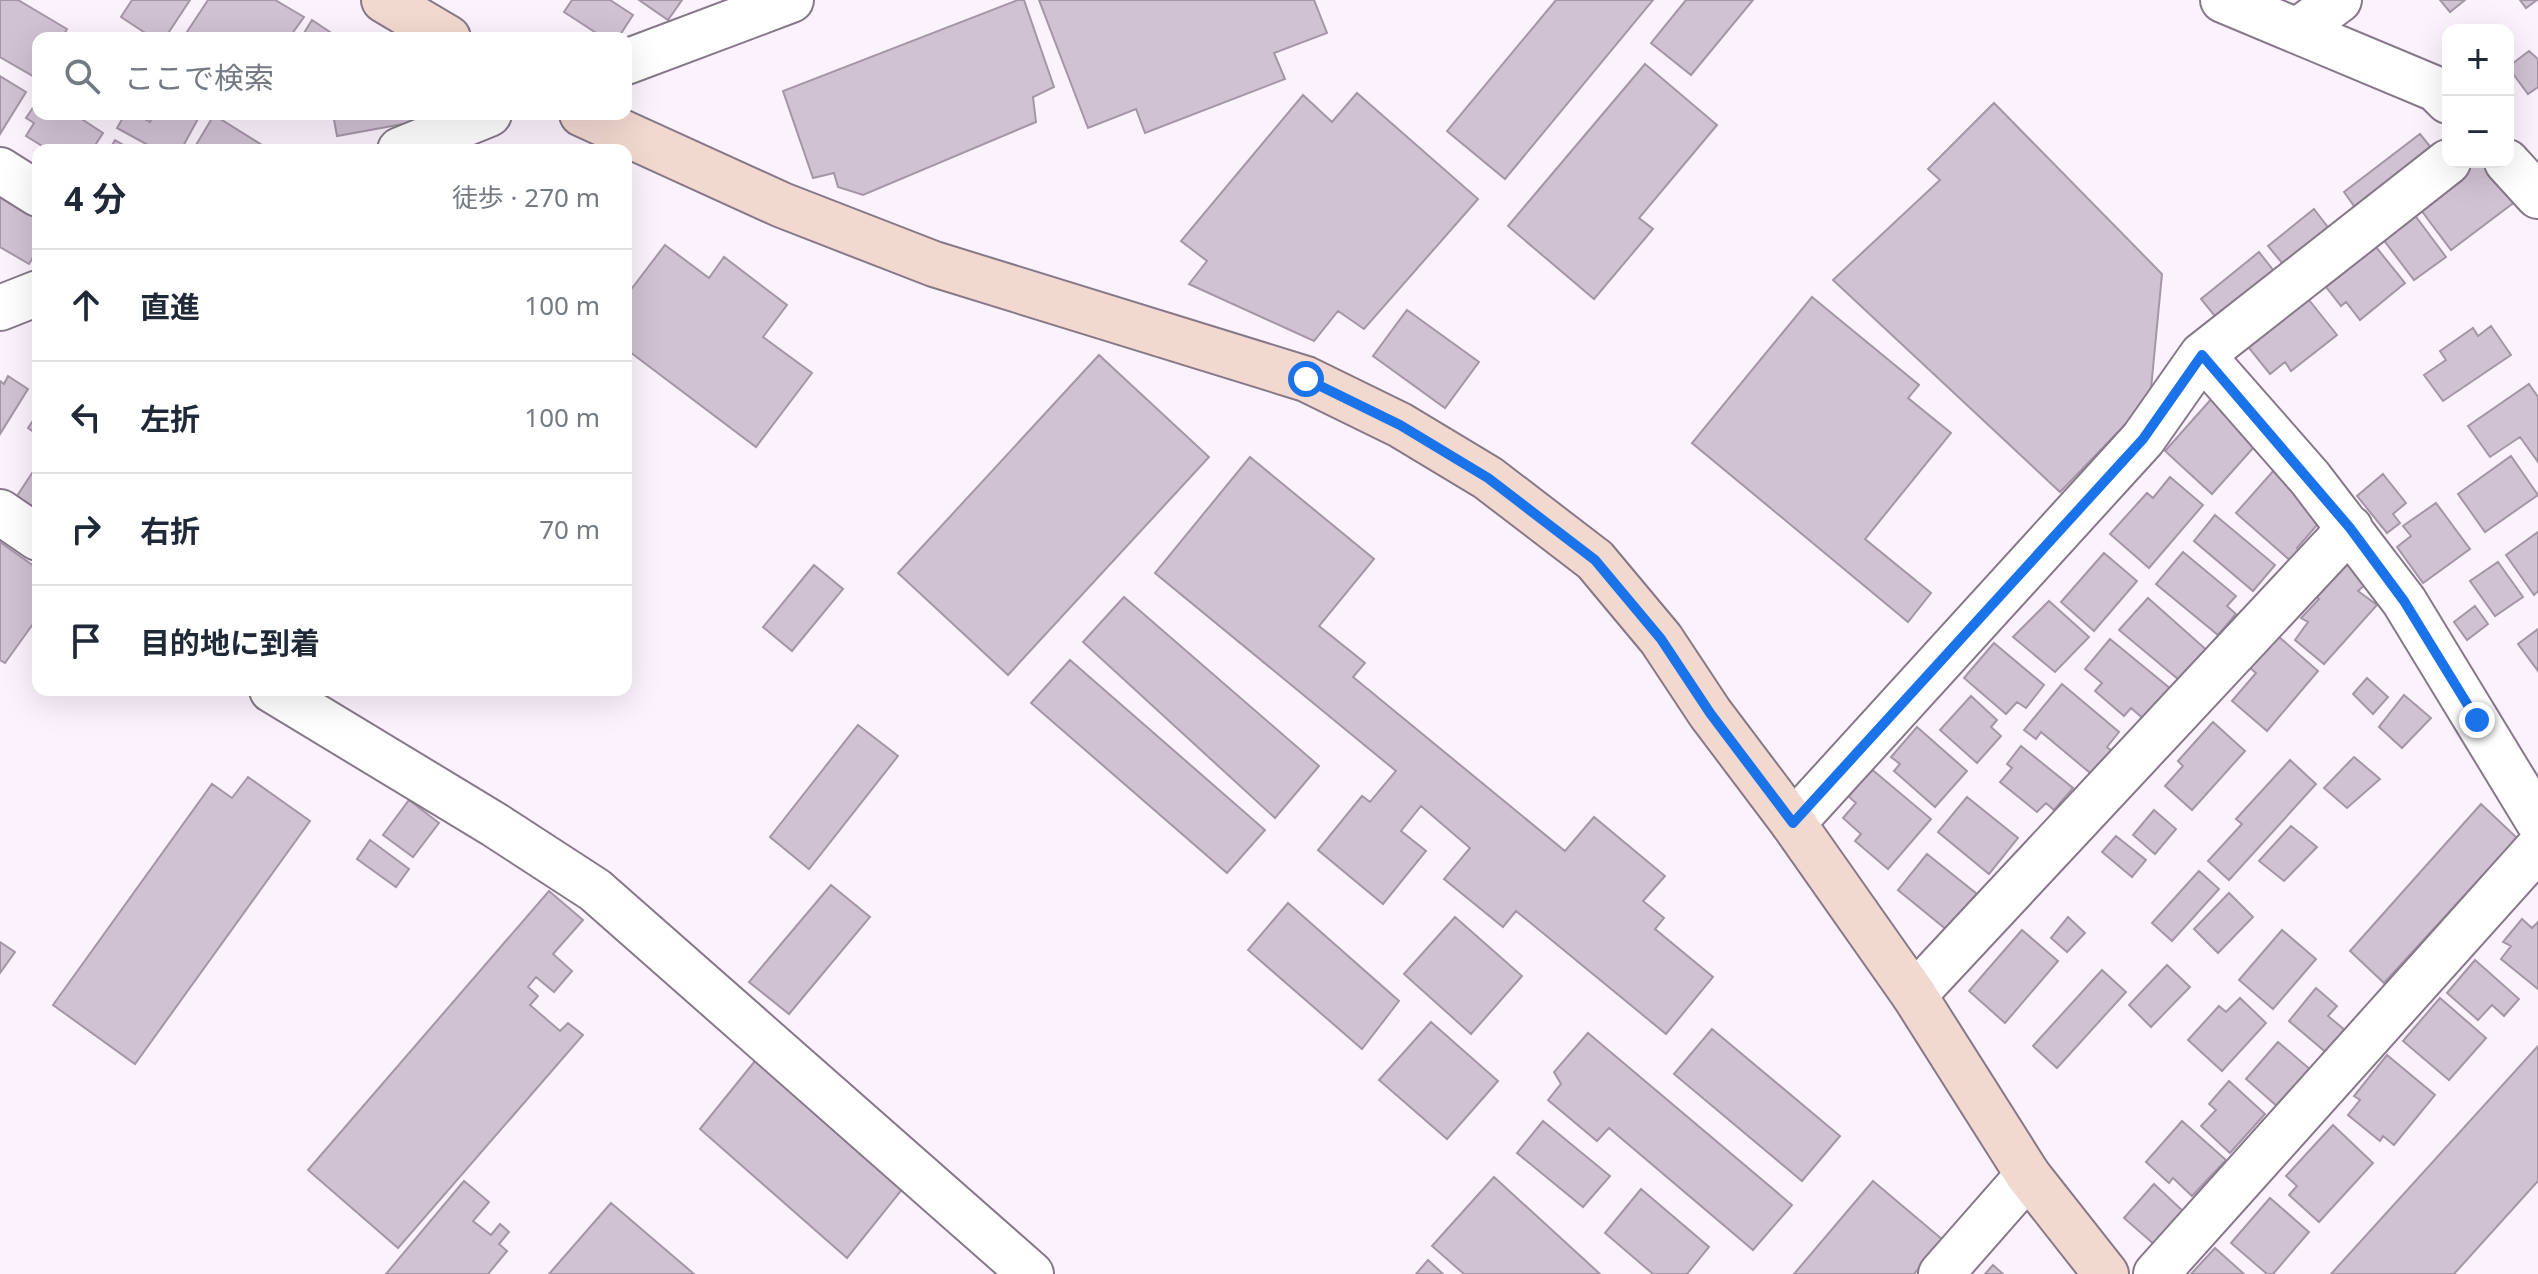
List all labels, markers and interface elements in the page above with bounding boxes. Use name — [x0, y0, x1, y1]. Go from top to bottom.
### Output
map controls — [2442, 24, 2514, 168]
button: + — [2442, 24, 2514, 96]
search box — [32, 32, 632, 120]
icon: search — [60, 54, 104, 98]
text: ここで検索 — [124, 57, 274, 98]
button: − — [2442, 96, 2514, 168]
text: 4 分 — [64, 175, 126, 221]
text: 徒歩 · 270 m — [452, 179, 600, 215]
icon: ahead — [64, 283, 108, 327]
text: 直進 — [140, 286, 200, 327]
text: 100 m — [524, 287, 600, 323]
route start — [1288, 361, 1324, 397]
icon: left — [64, 395, 108, 439]
text: 左折 — [140, 398, 200, 439]
text: 100 m — [524, 399, 600, 435]
icon: right — [64, 507, 108, 551]
text: 右折 — [140, 510, 200, 551]
text: 70 m — [539, 511, 600, 547]
icon: arrive — [64, 619, 108, 663]
text: 目的地に到着 — [140, 622, 320, 663]
route end — [2459, 702, 2495, 738]

